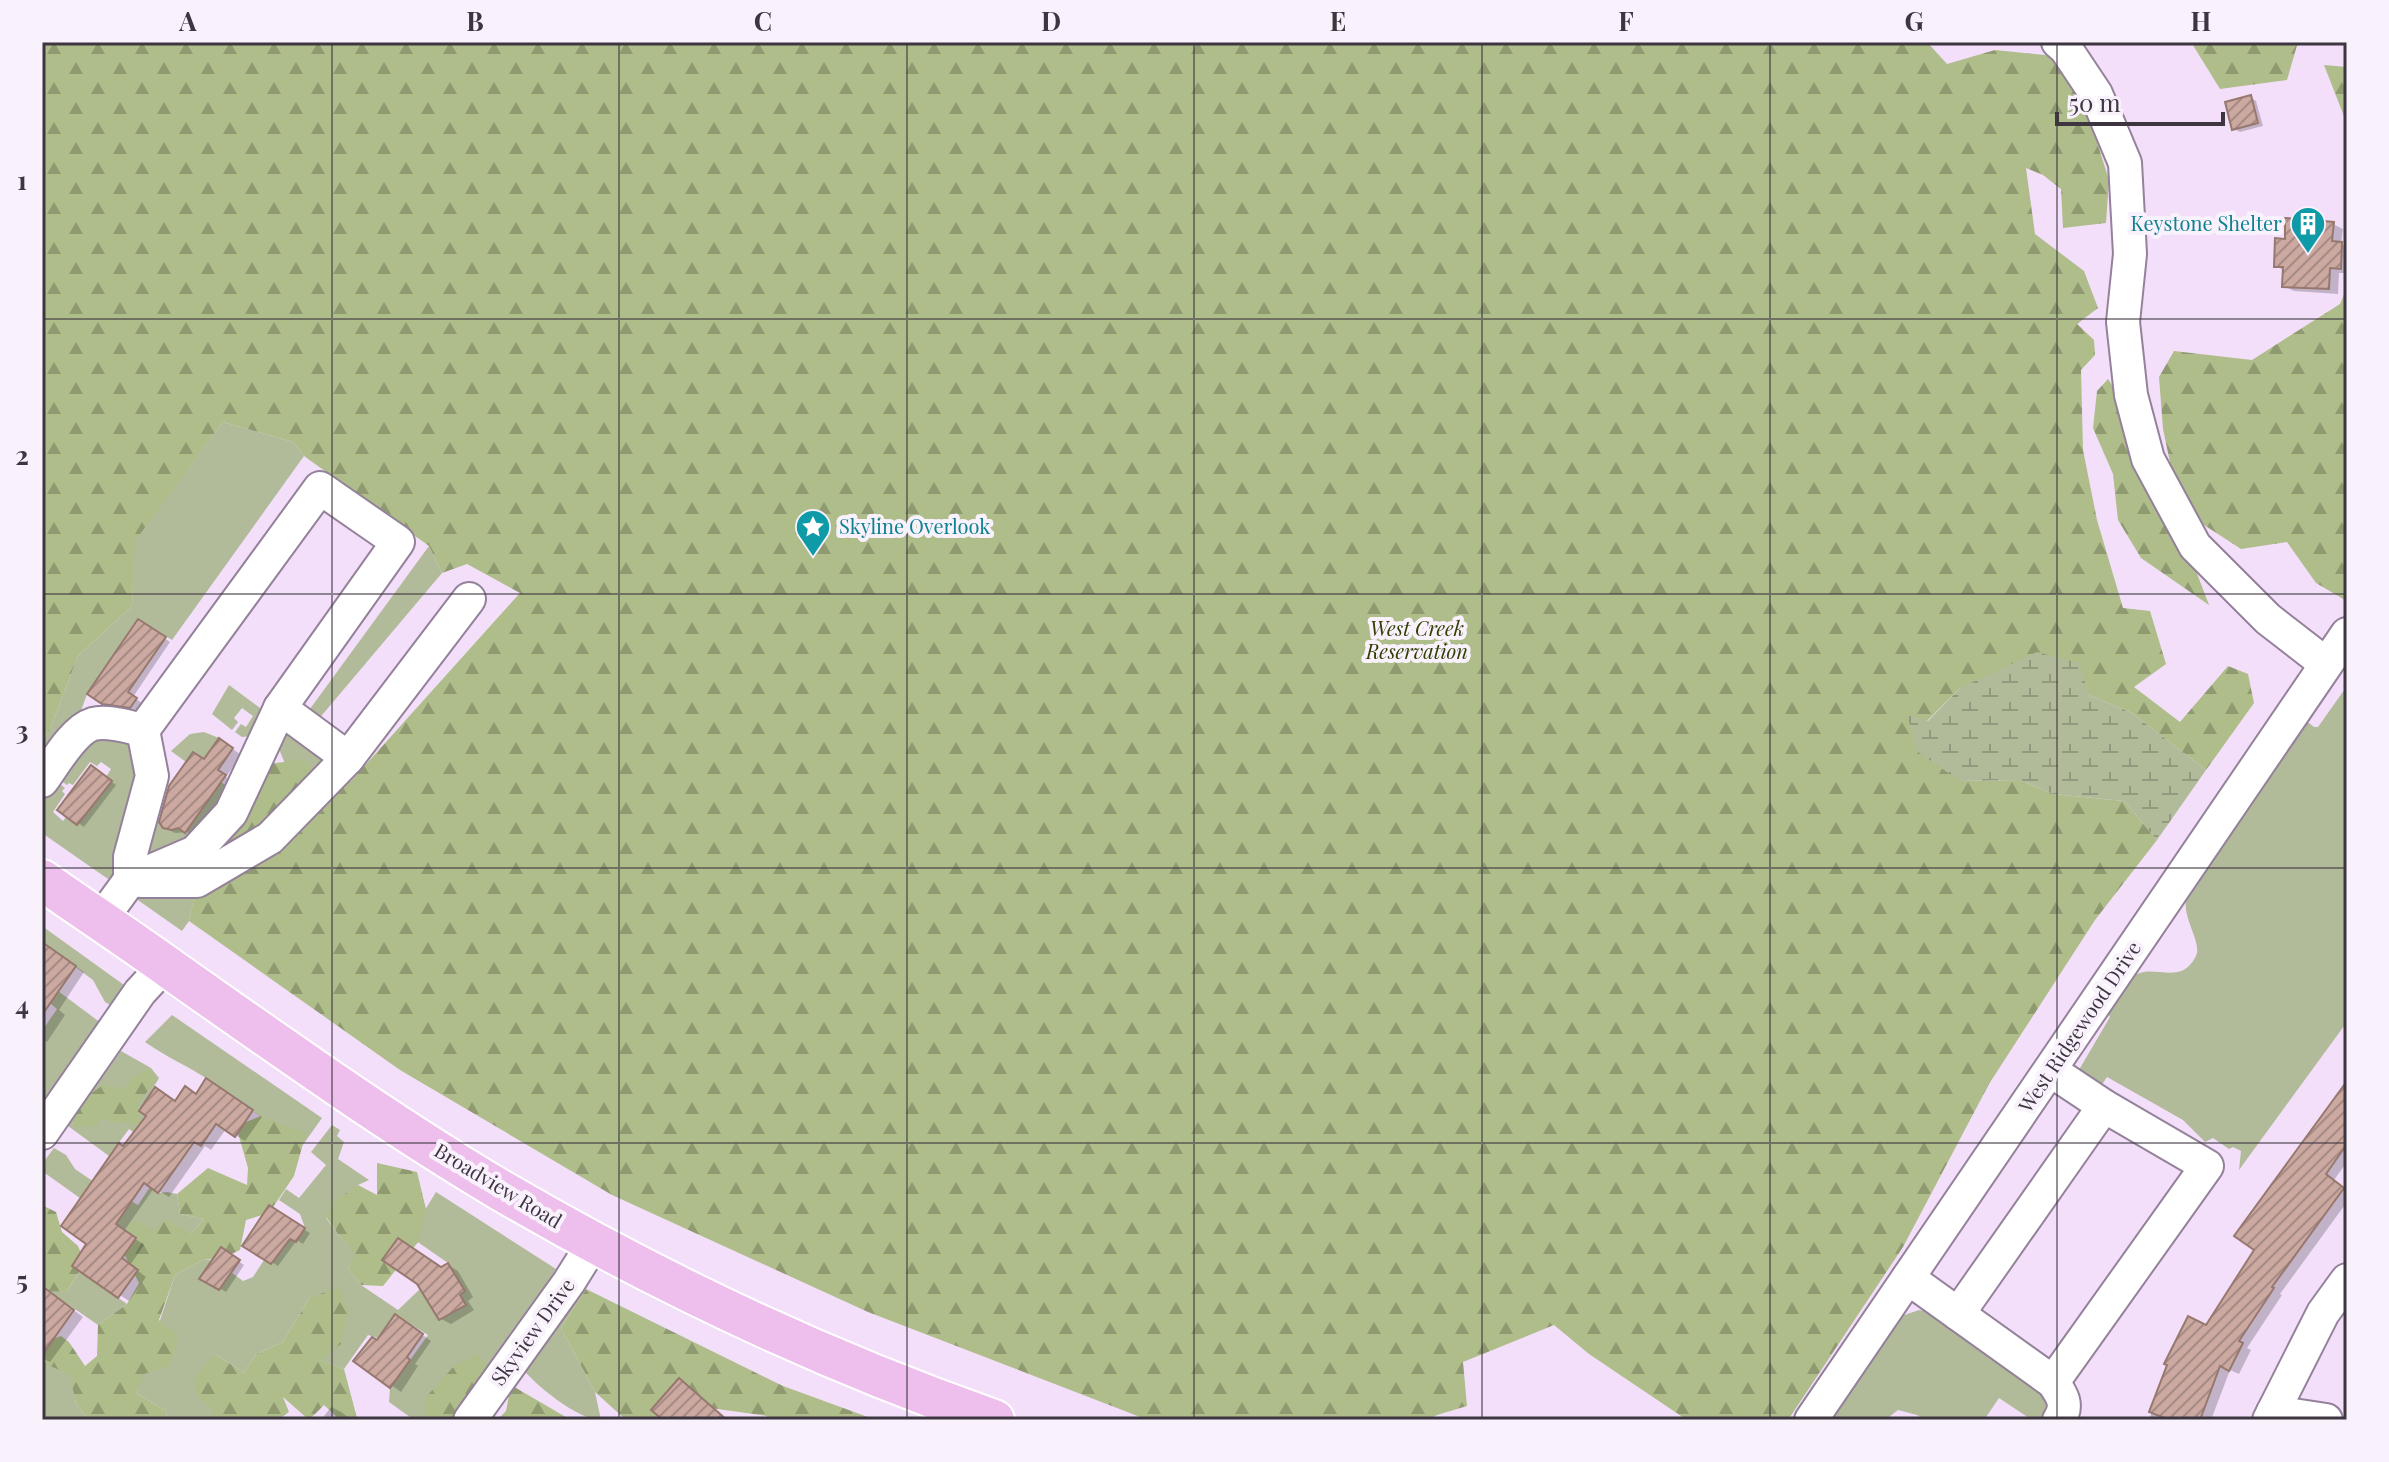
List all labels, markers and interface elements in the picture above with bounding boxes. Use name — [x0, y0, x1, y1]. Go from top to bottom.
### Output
text: A — [178, 3, 197, 38]
text: B — [466, 3, 484, 38]
text: C — [754, 3, 772, 38]
text: D — [1041, 3, 1061, 38]
text: E — [1330, 3, 1346, 38]
text: F — [1618, 3, 1634, 38]
text: G — [1904, 3, 1924, 38]
text: H — [2191, 3, 2211, 38]
scale bar — [2057, 76, 2223, 126]
text: 50 m — [2069, 86, 2121, 118]
text: 1 — [17, 162, 27, 197]
building icon: Keystone Shelter — [2289, 205, 2327, 255]
place label: Keystone Shelter — [2131, 209, 2282, 236]
text: 2 — [15, 437, 29, 472]
place icon: Skyline Overlook — [794, 508, 832, 558]
place label: Skyline Overlook — [839, 512, 990, 539]
park label: West Creek Reservation — [1365, 614, 1468, 664]
text: 3 — [16, 712, 28, 747]
street label: West Ridgewood Drive — [2011, 935, 2146, 1118]
text: 4 — [15, 987, 29, 1022]
street label: Broadview Road — [430, 1136, 568, 1234]
text: 5 — [16, 1262, 28, 1297]
street label: Skyview Drive — [484, 1272, 580, 1390]

